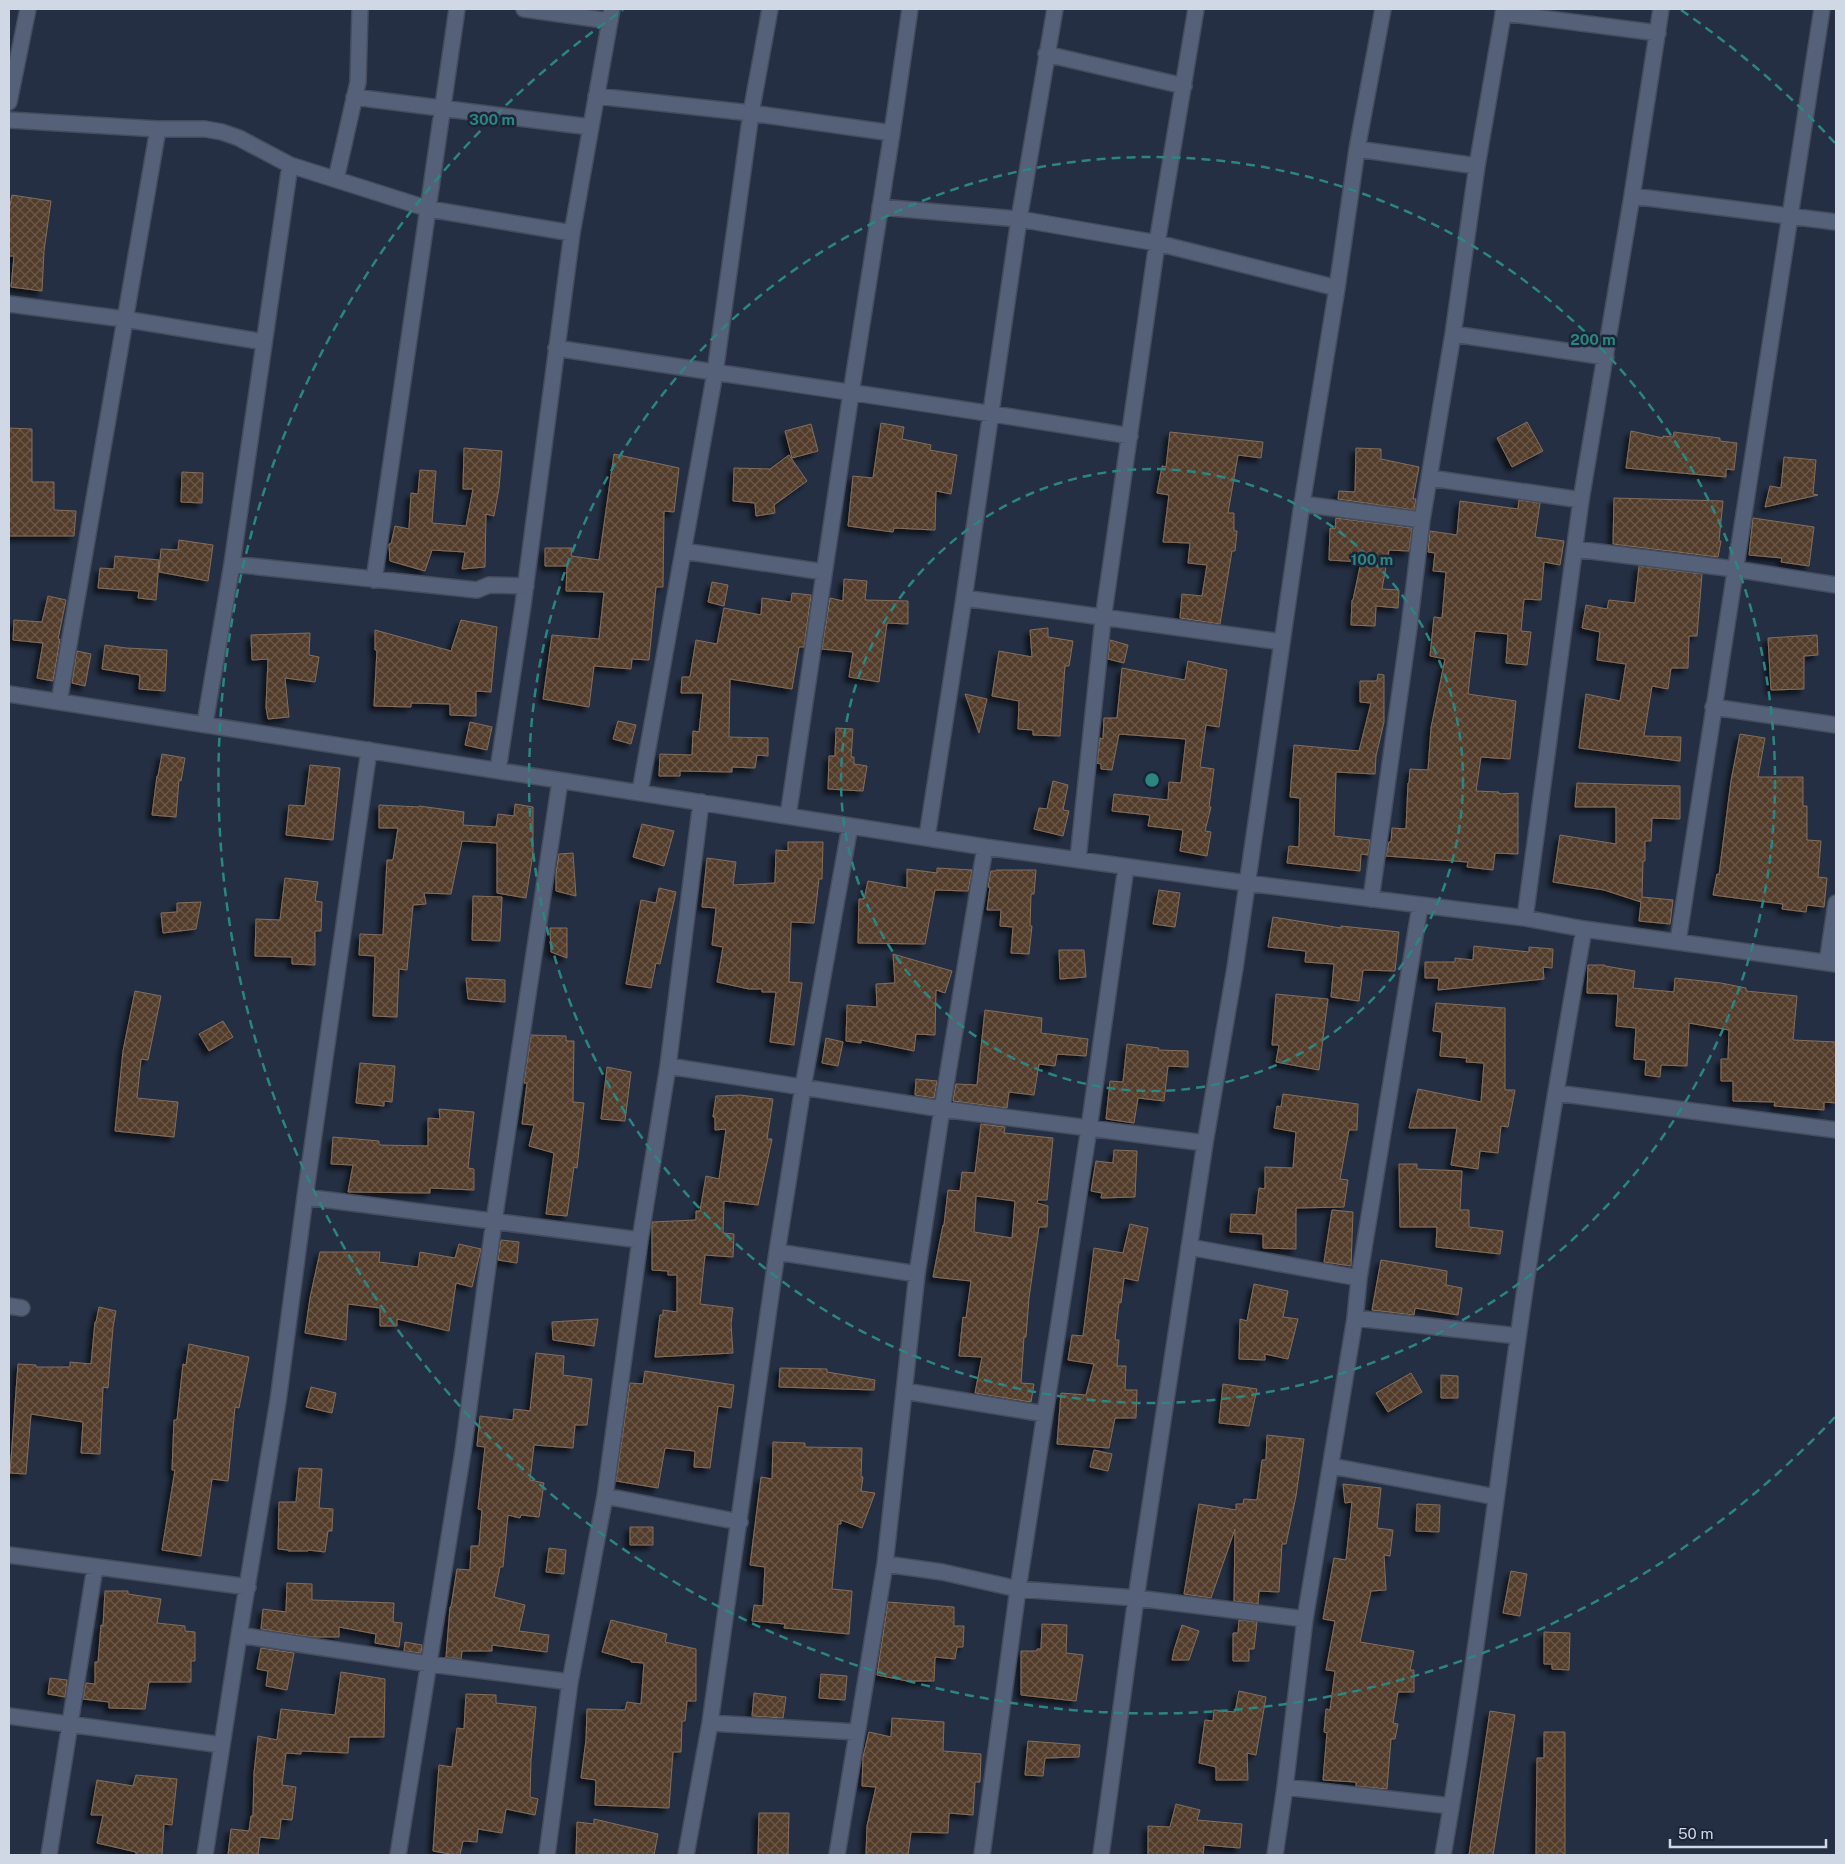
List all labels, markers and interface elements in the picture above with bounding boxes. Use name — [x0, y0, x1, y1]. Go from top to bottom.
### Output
text: 300 m — [469, 111, 515, 128]
text: 200 m — [1570, 331, 1616, 348]
text: 100 m — [1351, 551, 1393, 568]
centre of rings — [1143, 771, 1161, 789]
scale bar — [1670, 1816, 1826, 1848]
text: 50 m — [1678, 1825, 1713, 1842]

